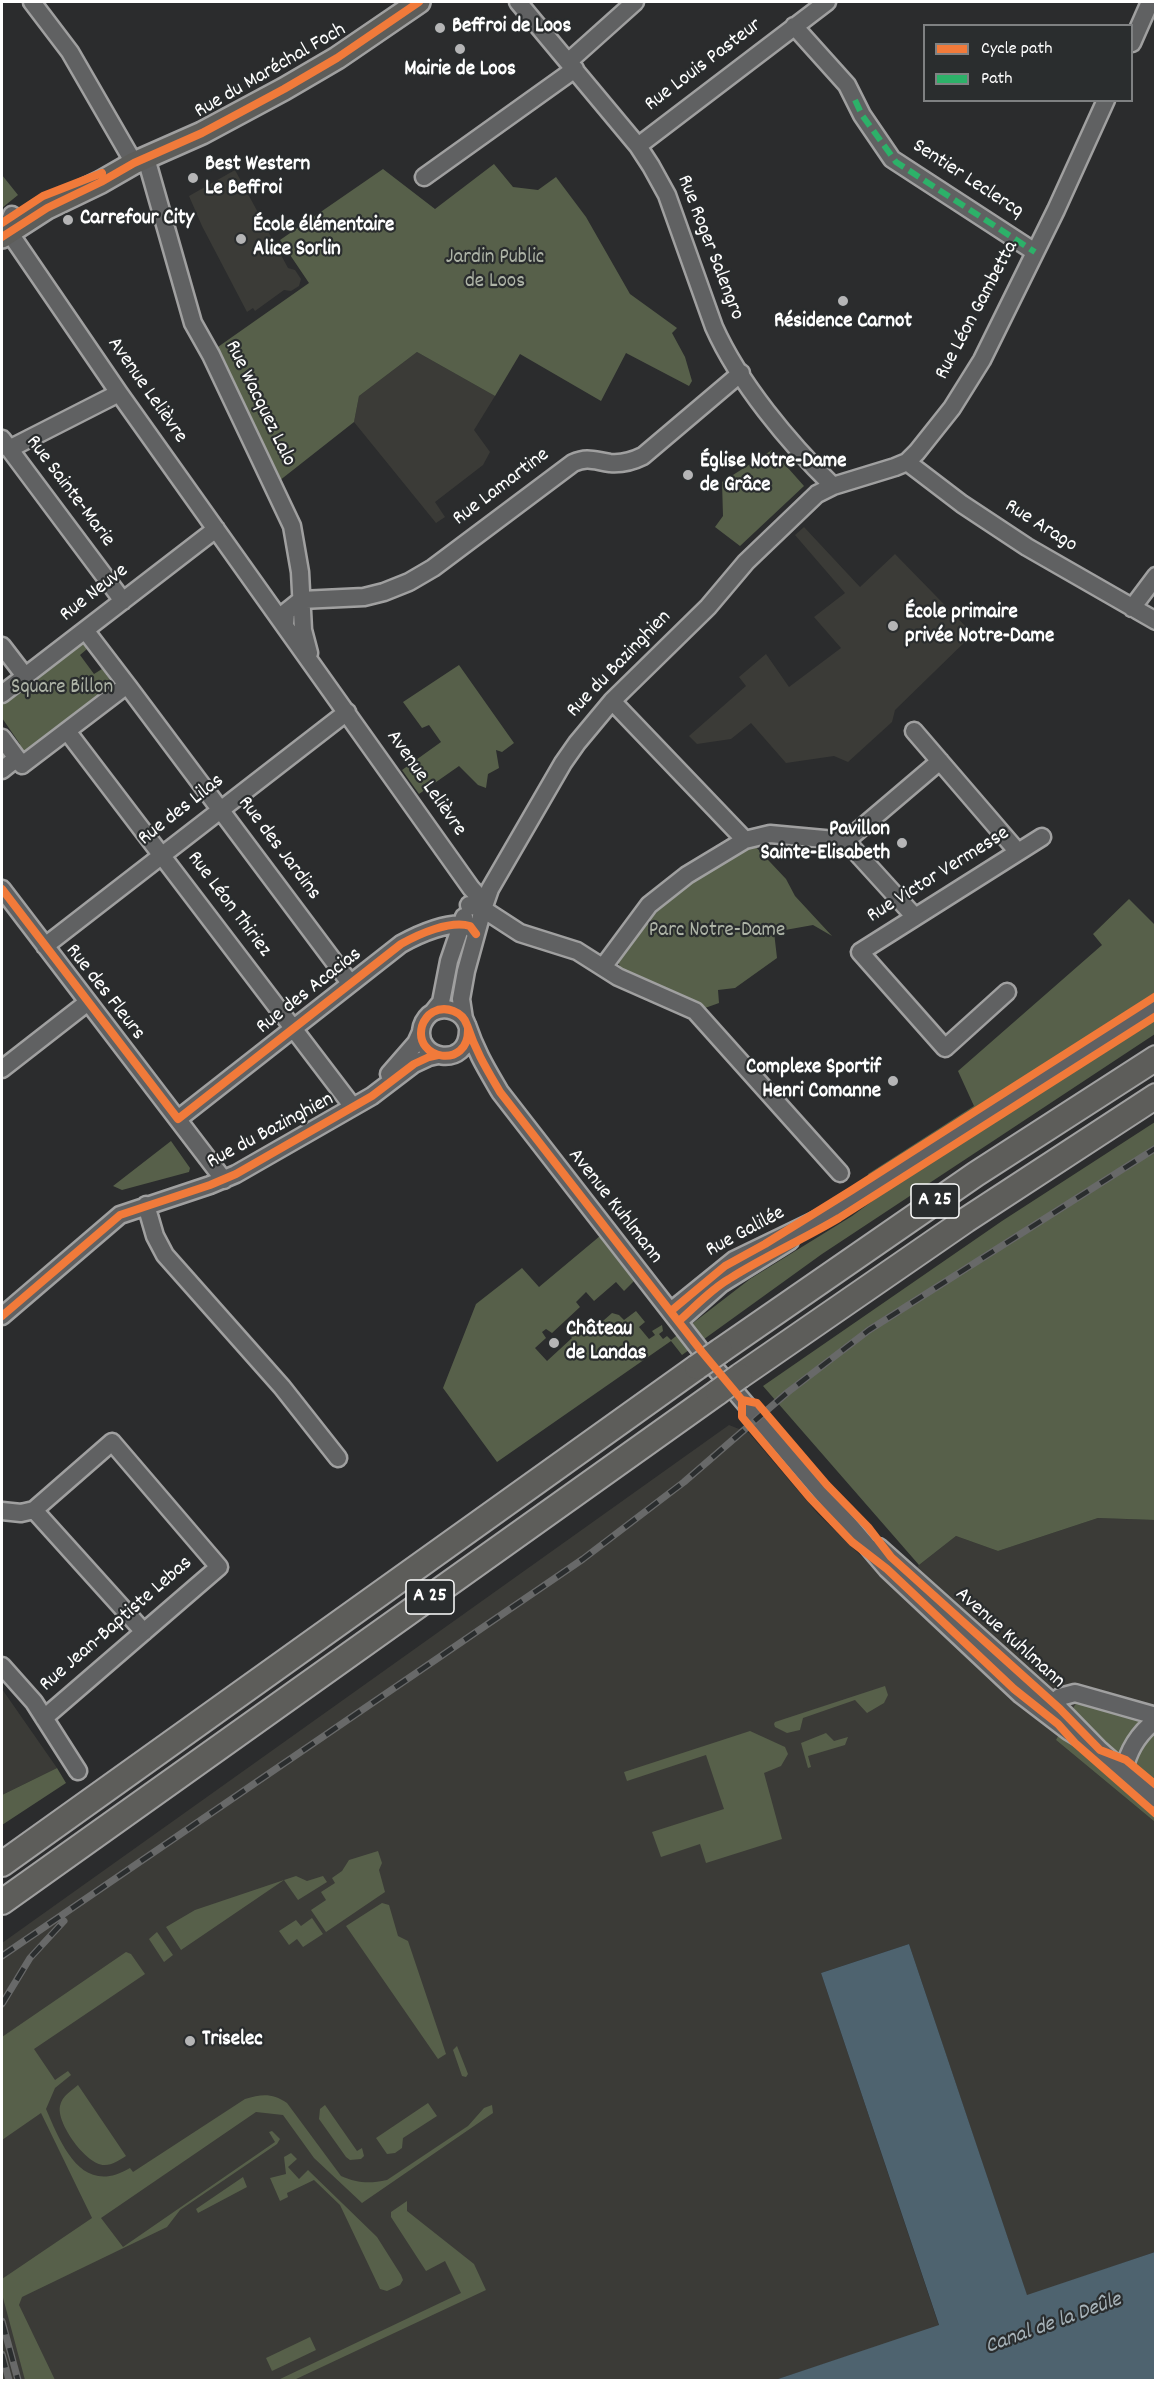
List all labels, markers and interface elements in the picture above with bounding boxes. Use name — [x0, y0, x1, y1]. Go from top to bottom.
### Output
street label: Rue Louis Pasteur — [641, 14, 767, 118]
place label: Beffroi de Loos — [452, 15, 571, 41]
street label: Rue du Maréchal Foch — [191, 18, 351, 126]
marker: Beffroi de Loos — [433, 21, 447, 35]
legend — [923, 24, 1133, 102]
text: Cycle path — [981, 37, 1052, 62]
marker: Mairie de Loos — [453, 42, 467, 56]
place label: Mairie de Loos — [404, 58, 516, 84]
text: Path — [981, 67, 1013, 92]
street label: Sentier Leclercq — [907, 135, 1027, 225]
place label: Best Western Le Beffroi — [205, 153, 310, 203]
marker: Best Western Le Beffroi — [186, 171, 200, 185]
street label: Rue Roger Salengro — [670, 172, 748, 324]
place label: Carrefour City — [80, 207, 194, 233]
marker: Carrefour City — [61, 213, 75, 227]
place label: École élémentaire Alice Sorlin — [253, 214, 394, 264]
marker: École élémentaire Alice Sorlin — [234, 232, 248, 246]
street label: Rue Léon Gambetta — [931, 237, 1025, 385]
park label: Jardin Public de Loos — [446, 246, 544, 296]
marker: Résidence Carnot — [836, 294, 850, 308]
place label: Résidence Carnot — [774, 310, 912, 336]
street label: Avenue Lelièvre — [100, 333, 192, 449]
street label: Rue Wacquez Lalo — [218, 337, 300, 471]
street label: Rue Sainte-Marie — [19, 431, 119, 553]
street label: Rue Lamartine — [449, 444, 555, 532]
place label: Église Notre-Dame de Grâce — [700, 450, 846, 500]
marker: Église Notre-Dame de Grâce — [681, 468, 695, 482]
street label: Rue Arago — [999, 495, 1081, 559]
street label: Rue Neuve — [56, 559, 134, 629]
place label: École primaire privée Notre-Dame — [905, 601, 1054, 651]
street label: Rue du Bazinghien — [562, 606, 678, 724]
marker: École primaire privée Notre-Dame — [886, 619, 900, 633]
park label: Square Billon — [11, 676, 113, 702]
street label: Avenue Lelièvre — [379, 726, 471, 842]
street label: Rue des Lilas — [134, 770, 230, 852]
street label: Rue des Jardins — [231, 792, 325, 906]
place label: Pavillon Sainte-Elisabeth — [760, 818, 890, 868]
street label: Rue Victor Vermesse — [863, 822, 1015, 930]
marker: Pavillon Sainte-Elisabeth — [895, 836, 909, 850]
street label: Rue Léon Thiriez — [180, 847, 276, 963]
park label: Parc Notre-Dame — [649, 919, 785, 945]
street label: Rue des Fleurs — [59, 940, 149, 1046]
street label: Rue des Acacias — [252, 943, 368, 1041]
place label: Complexe Sportif Henri Comanne — [746, 1056, 881, 1106]
marker: Complexe Sportif Henri Comanne — [886, 1074, 900, 1088]
street label: Rue du Bazinghien — [203, 1088, 339, 1176]
street label: Avenue Kuhlmann — [561, 1144, 667, 1270]
road number: A 25 — [911, 1184, 959, 1218]
street label: Rue Galilée — [702, 1202, 790, 1264]
place label: Château de Landas — [566, 1318, 647, 1368]
marker: Château de Landas — [547, 1336, 561, 1350]
street label: Rue Jean-Baptiste Lebas — [35, 1552, 199, 1698]
road number: A 25 — [406, 1580, 454, 1614]
street label: Avenue Kuhlmann — [949, 1583, 1069, 1695]
place label: Triselec — [202, 2028, 263, 2054]
marker: Triselec — [183, 2034, 197, 2048]
water label: Canal de la Deûle — [982, 2288, 1126, 2362]

